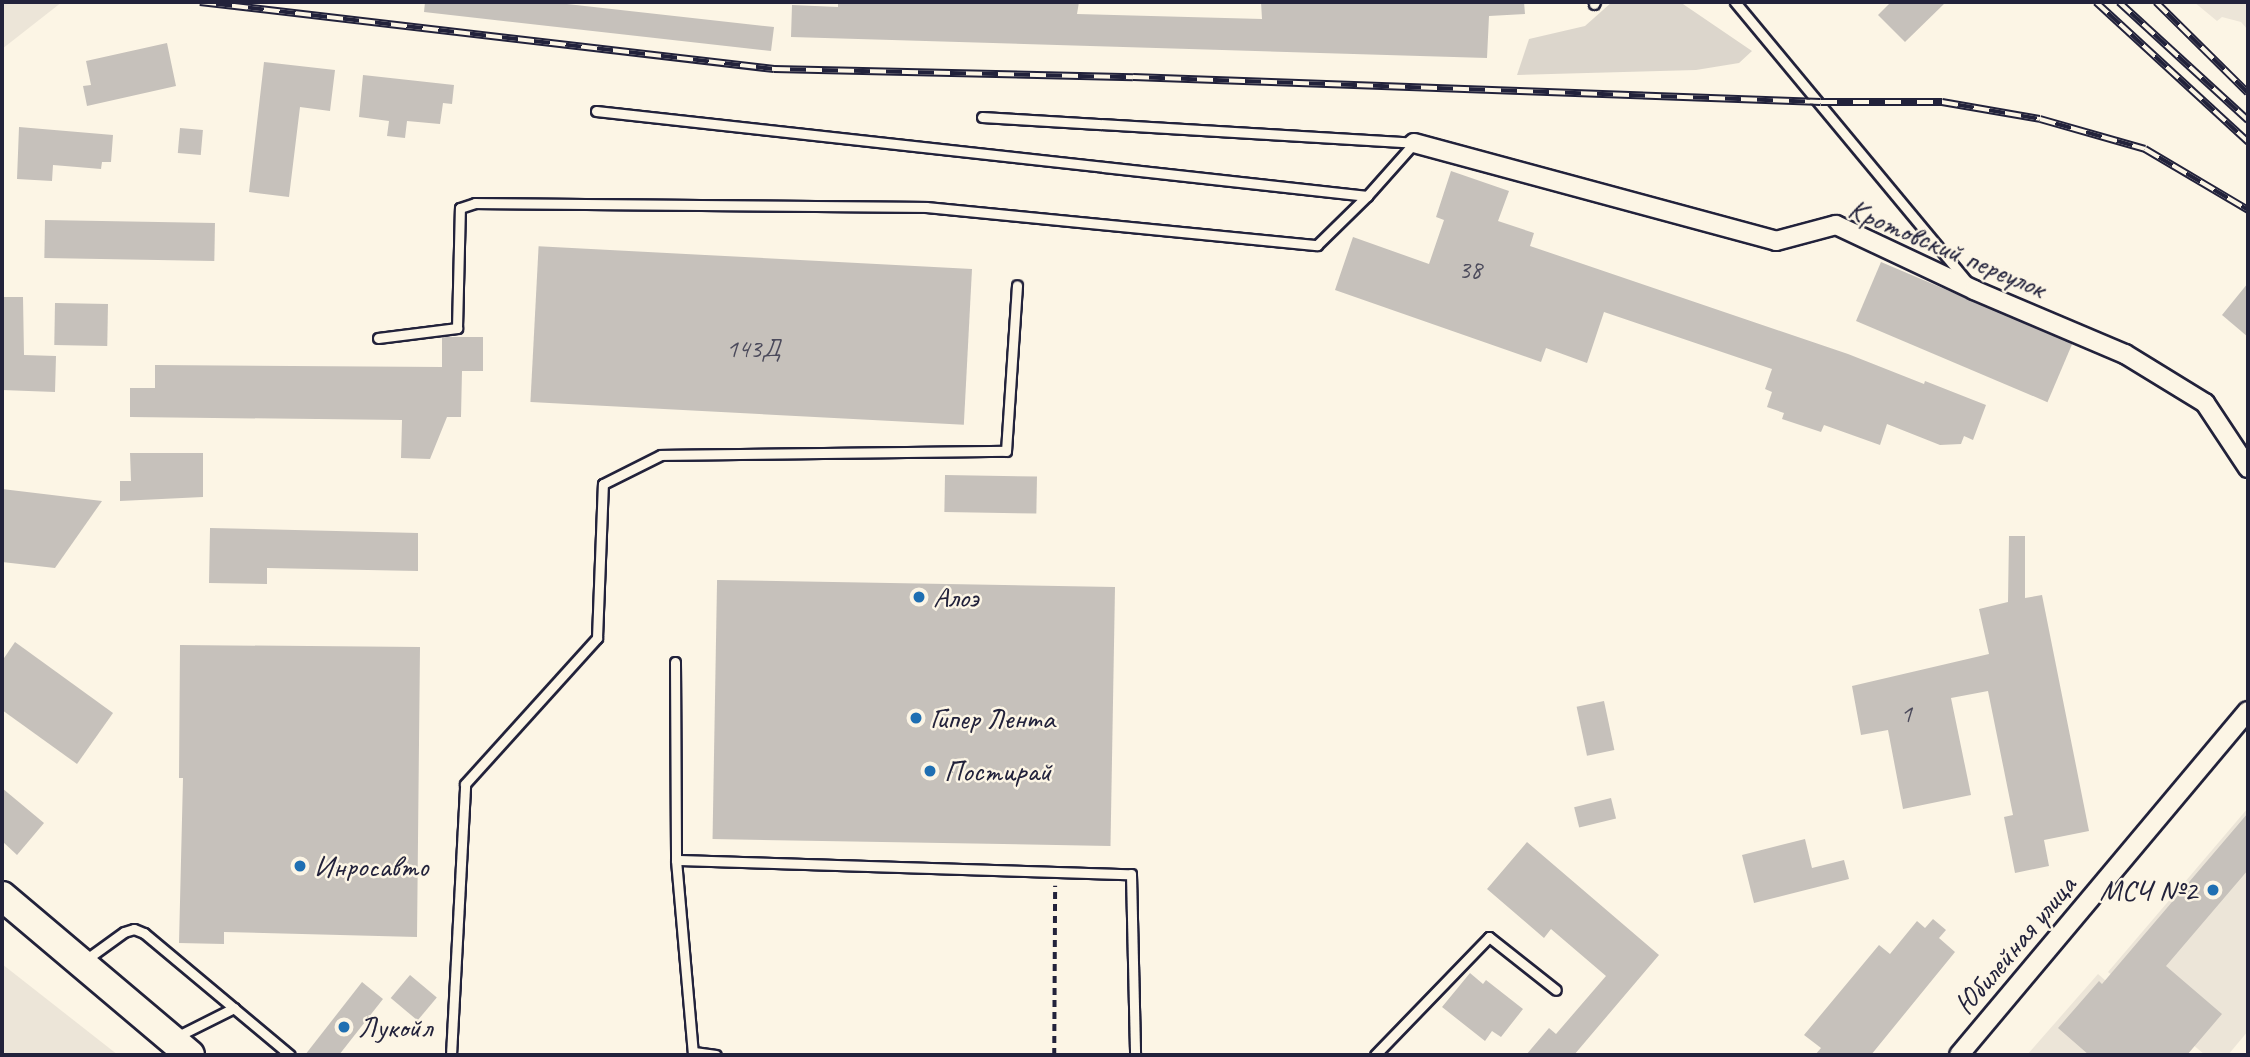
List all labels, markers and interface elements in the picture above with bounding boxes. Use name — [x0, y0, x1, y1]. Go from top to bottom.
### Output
street label: Кротовский переулок — [1843, 190, 2051, 306]
house number: 38 — [1458, 254, 1482, 286]
house number: 143Д — [726, 333, 780, 365]
place label: Алоэ — [933, 579, 978, 615]
marker: Алоэ — [911, 589, 927, 605]
house number: 1 — [1900, 698, 1912, 730]
place label: Гипер Лента — [930, 700, 1057, 736]
marker: Гипер Лента — [908, 710, 924, 726]
place label: Постирай — [944, 753, 1051, 789]
marker: Постирай — [922, 763, 938, 779]
place label: Инросавто — [314, 848, 428, 884]
marker: Инросавто — [292, 858, 308, 874]
street label: Юбилейная улица — [1945, 867, 2085, 1023]
place label: МСЧ №2 — [2100, 872, 2197, 908]
marker: МСЧ №2 — [2203, 880, 2223, 900]
place label: Лукойл — [358, 1009, 432, 1045]
marker: Лукойл — [336, 1019, 352, 1035]

